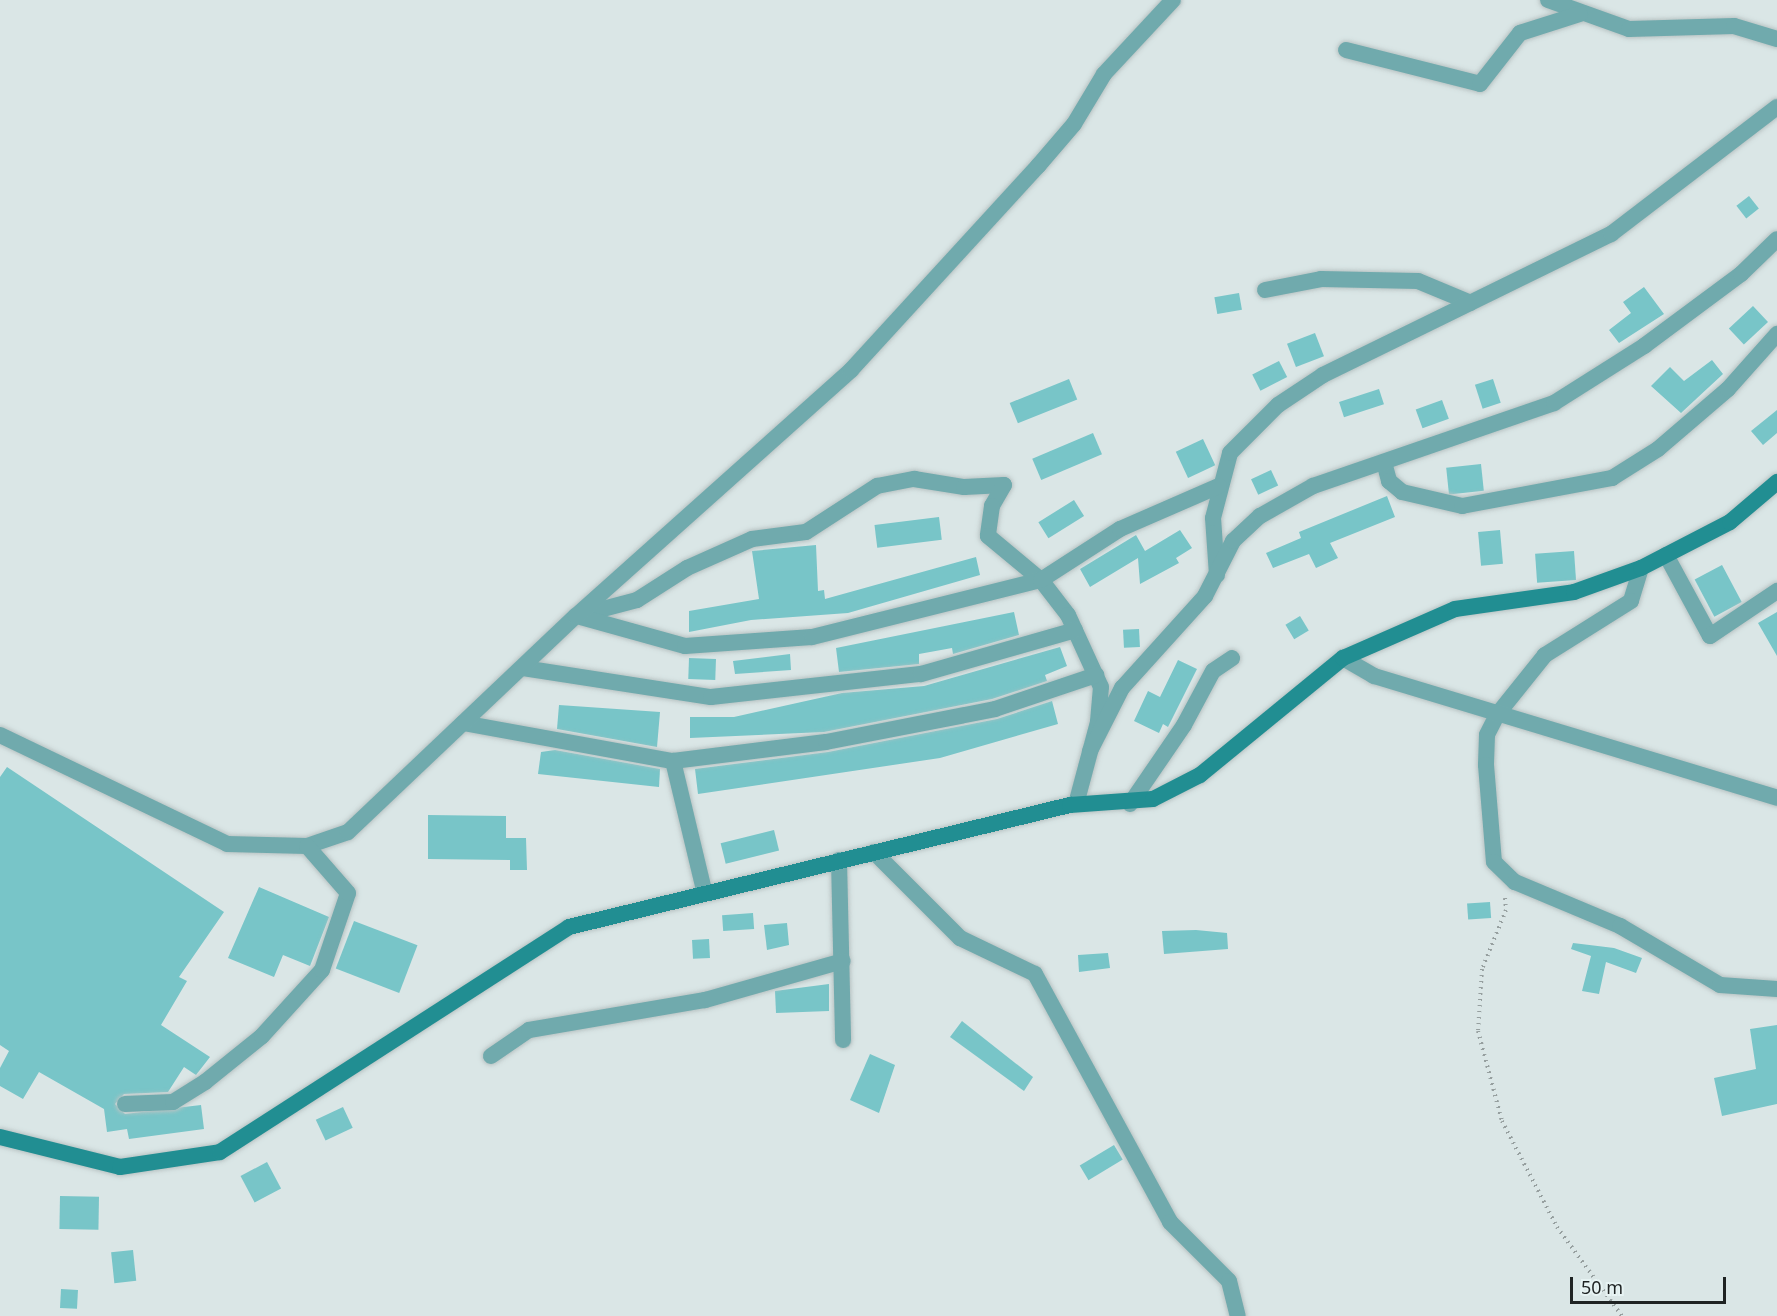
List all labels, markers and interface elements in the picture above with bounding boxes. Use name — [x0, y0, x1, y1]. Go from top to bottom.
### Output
scale bar — [1573, 1265, 1729, 1303]
text: 50 m — [1581, 1275, 1623, 1299]

